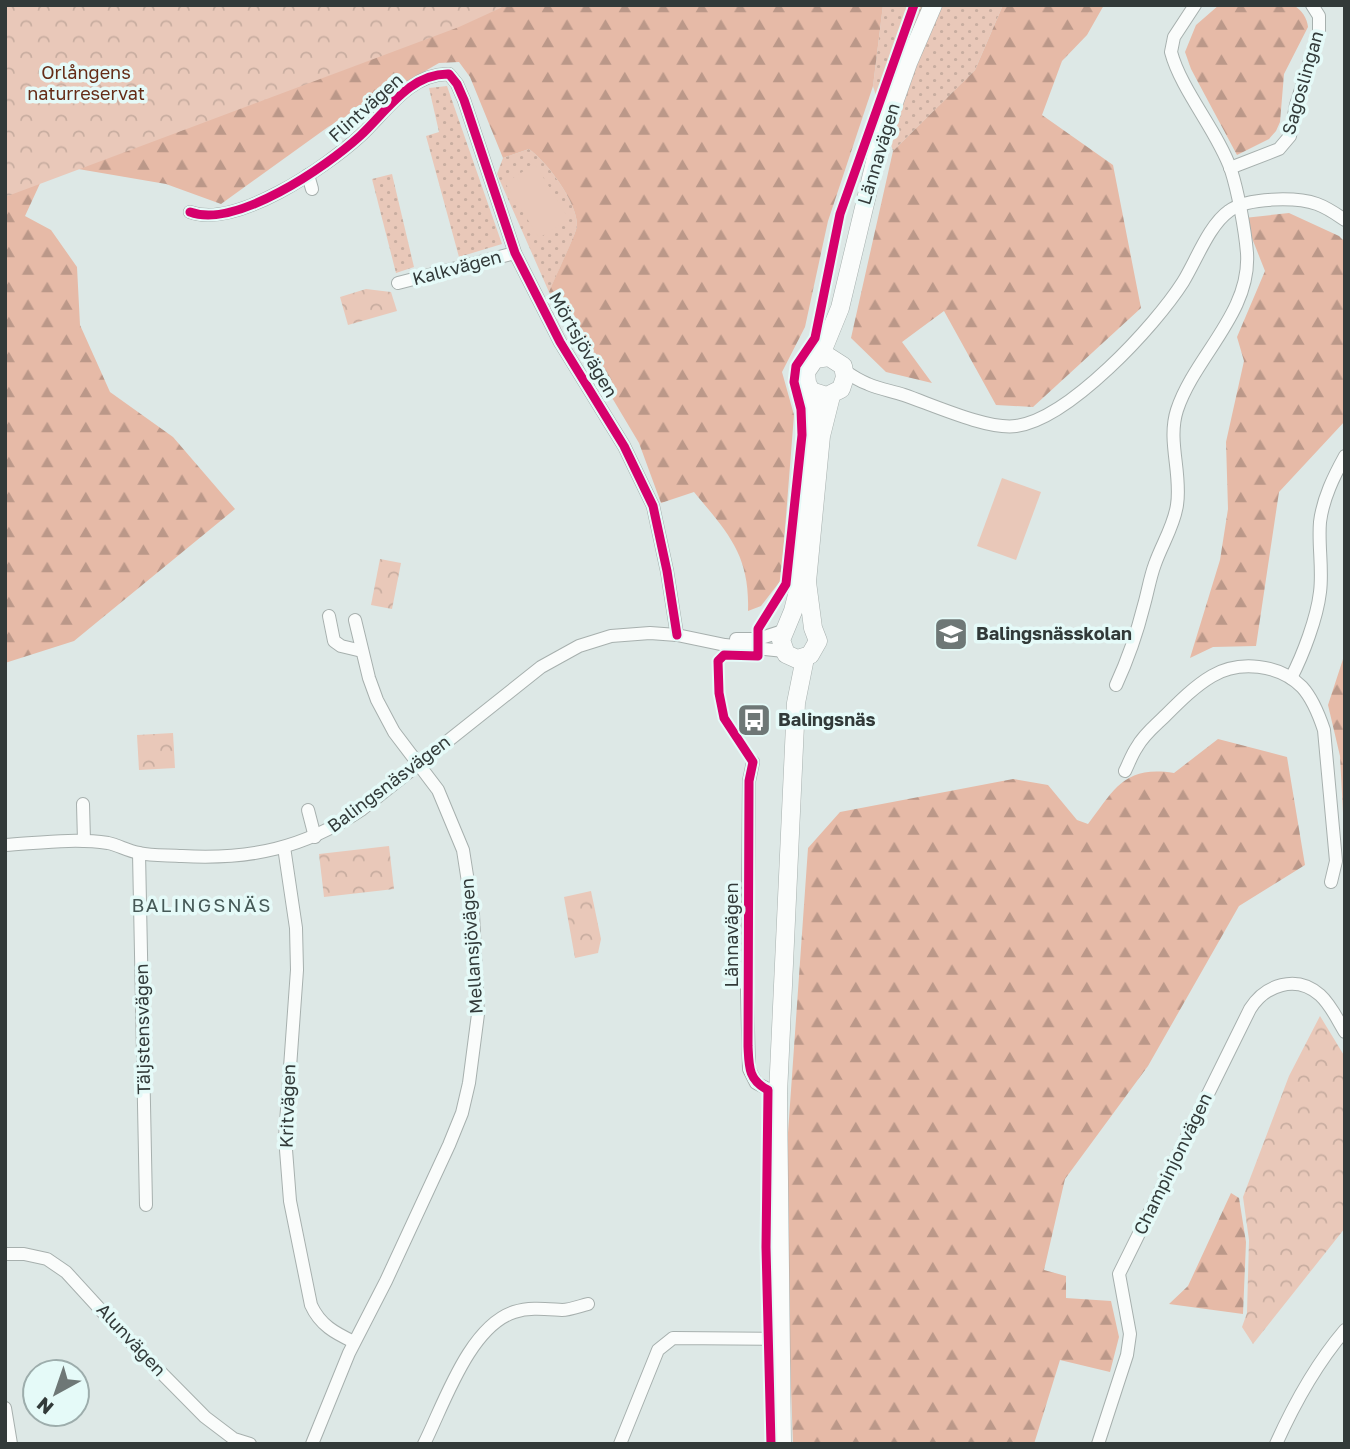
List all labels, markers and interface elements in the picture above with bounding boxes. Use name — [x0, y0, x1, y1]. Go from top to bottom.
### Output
street label: Sagoslingan — [1277, 28, 1327, 137]
park label: Orlångens naturreservat — [27, 61, 145, 104]
street label: Flintvägen — [324, 68, 407, 146]
street label: Lännavägen — [852, 100, 904, 207]
street label: Kalkvägen — [410, 245, 504, 289]
street label: Mörtsjövägen — [545, 288, 623, 401]
school or university icon: Balingsnässkolan — [932, 615, 970, 653]
place label: Balingsnässkolan — [976, 622, 1132, 644]
bus stop icon: Balingsnäs — [735, 701, 773, 739]
place label: Balingsnäs — [778, 708, 876, 730]
street label: Balingsnäsvägen — [323, 730, 454, 836]
street label: Mellansjövägen — [455, 877, 487, 1015]
street label: Lännavägen — [720, 882, 742, 988]
district label: BALINGSNÄS — [131, 893, 273, 916]
street label: Täljstensvägen — [130, 963, 154, 1095]
street label: Kritvägen — [275, 1063, 299, 1148]
street label: Champinjonvägen — [1128, 1089, 1216, 1238]
street label: Alunvägen — [92, 1298, 171, 1380]
north arrow — [21, 1358, 91, 1428]
text: N — [32, 1393, 58, 1420]

